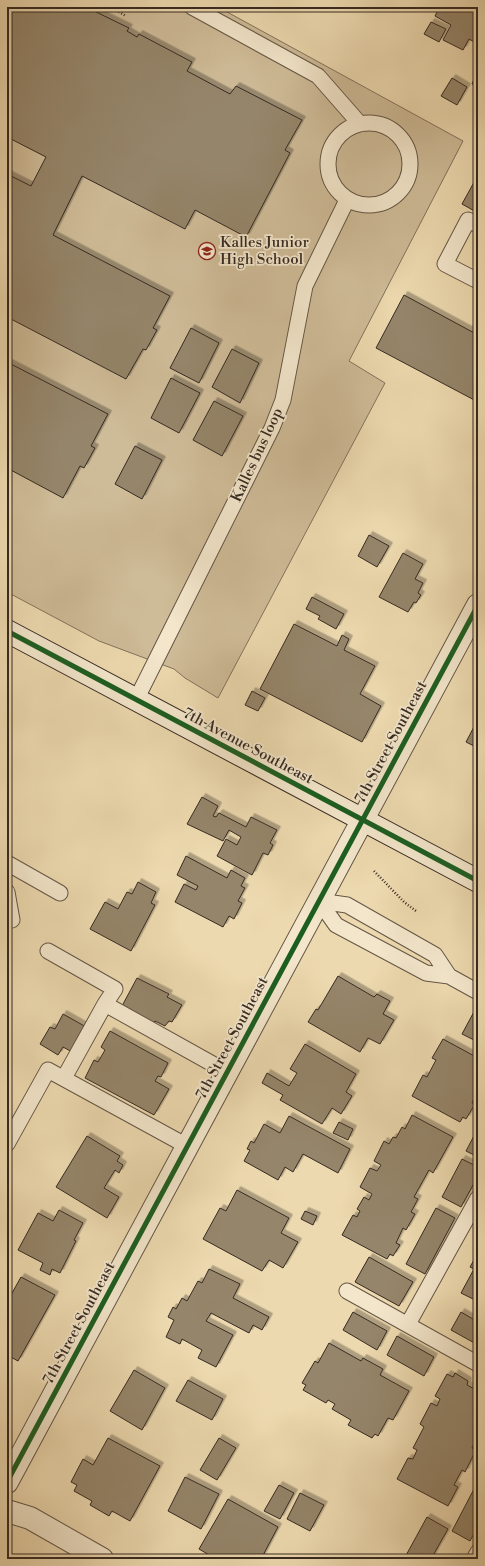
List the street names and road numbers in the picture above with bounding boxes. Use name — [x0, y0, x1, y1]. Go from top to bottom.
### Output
street label: Kalles bus loop — [227, 405, 287, 505]
street label: 7th Street Southeast — [351, 677, 432, 807]
street label: 7th Avenue Southeast — [180, 704, 317, 789]
street label: 7th Street Southeast — [192, 973, 273, 1103]
street label: 7th Street Southeast — [39, 1258, 120, 1388]

